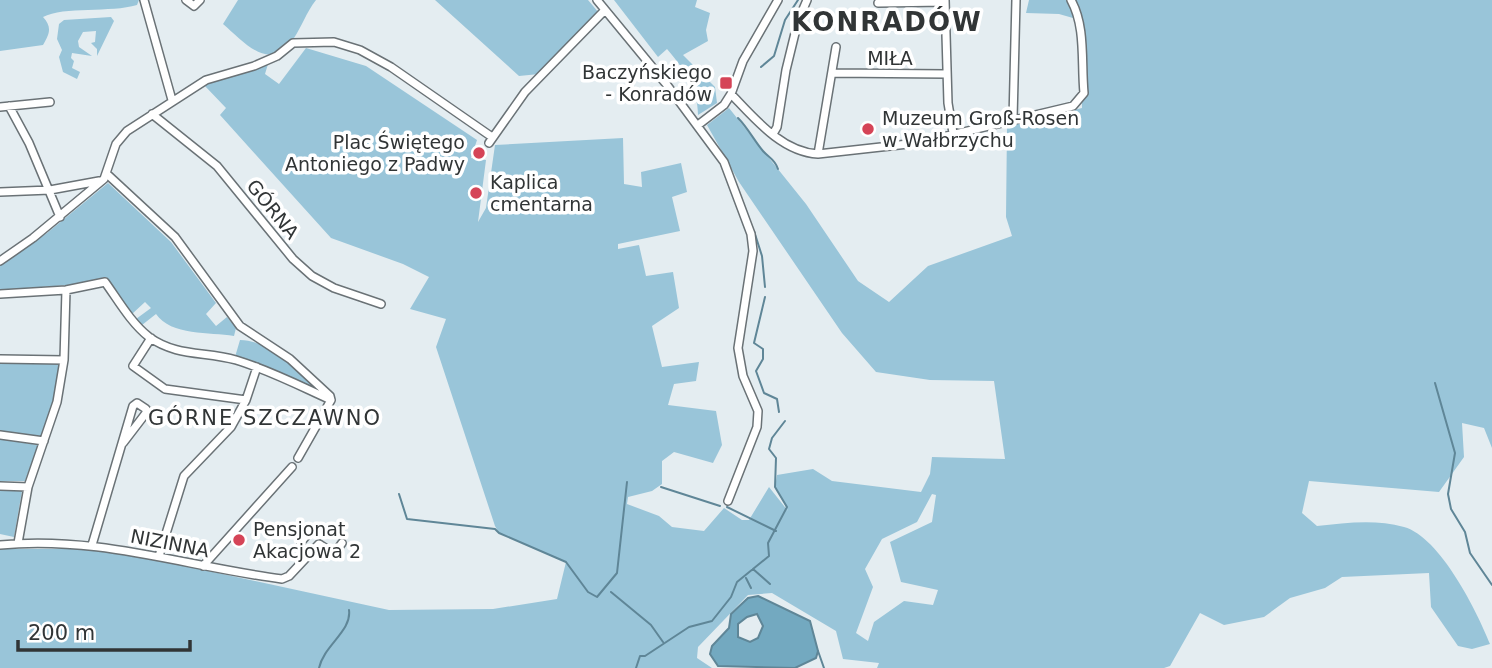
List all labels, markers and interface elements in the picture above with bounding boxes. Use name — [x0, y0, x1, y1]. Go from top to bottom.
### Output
district label: KONRADÓW — [791, 6, 983, 37]
street label: MIŁA — [867, 47, 913, 69]
place label: Baczyńskiego - Konradów — [582, 61, 712, 105]
marker: Baczyńskiego - Konradów — [718, 75, 734, 91]
place label: Muzeum Groß-Rosen w Wałbrzychu — [882, 107, 1079, 151]
marker: Muzeum Groß-Rosen w Wałbrzychu — [860, 121, 876, 137]
place label: Plac Świętego Antoniego z Padwy — [285, 130, 465, 175]
marker: Plac Świętego Antoniego z Padwy — [471, 145, 487, 161]
place label: Kaplica cmentarna — [490, 171, 593, 215]
street label: GÓRNA — [242, 174, 304, 243]
marker: Kaplica cmentarna — [468, 185, 484, 201]
district label: GÓRNE SZCZAWNO — [148, 405, 382, 430]
place label: Pensjonat Akacjowa 2 — [253, 518, 361, 562]
street label: NIZINNA — [129, 525, 211, 561]
marker: Pensjonat Akacjowa 2 — [231, 532, 247, 548]
scale bar — [18, 608, 189, 652]
text: 200 m — [28, 621, 95, 645]

